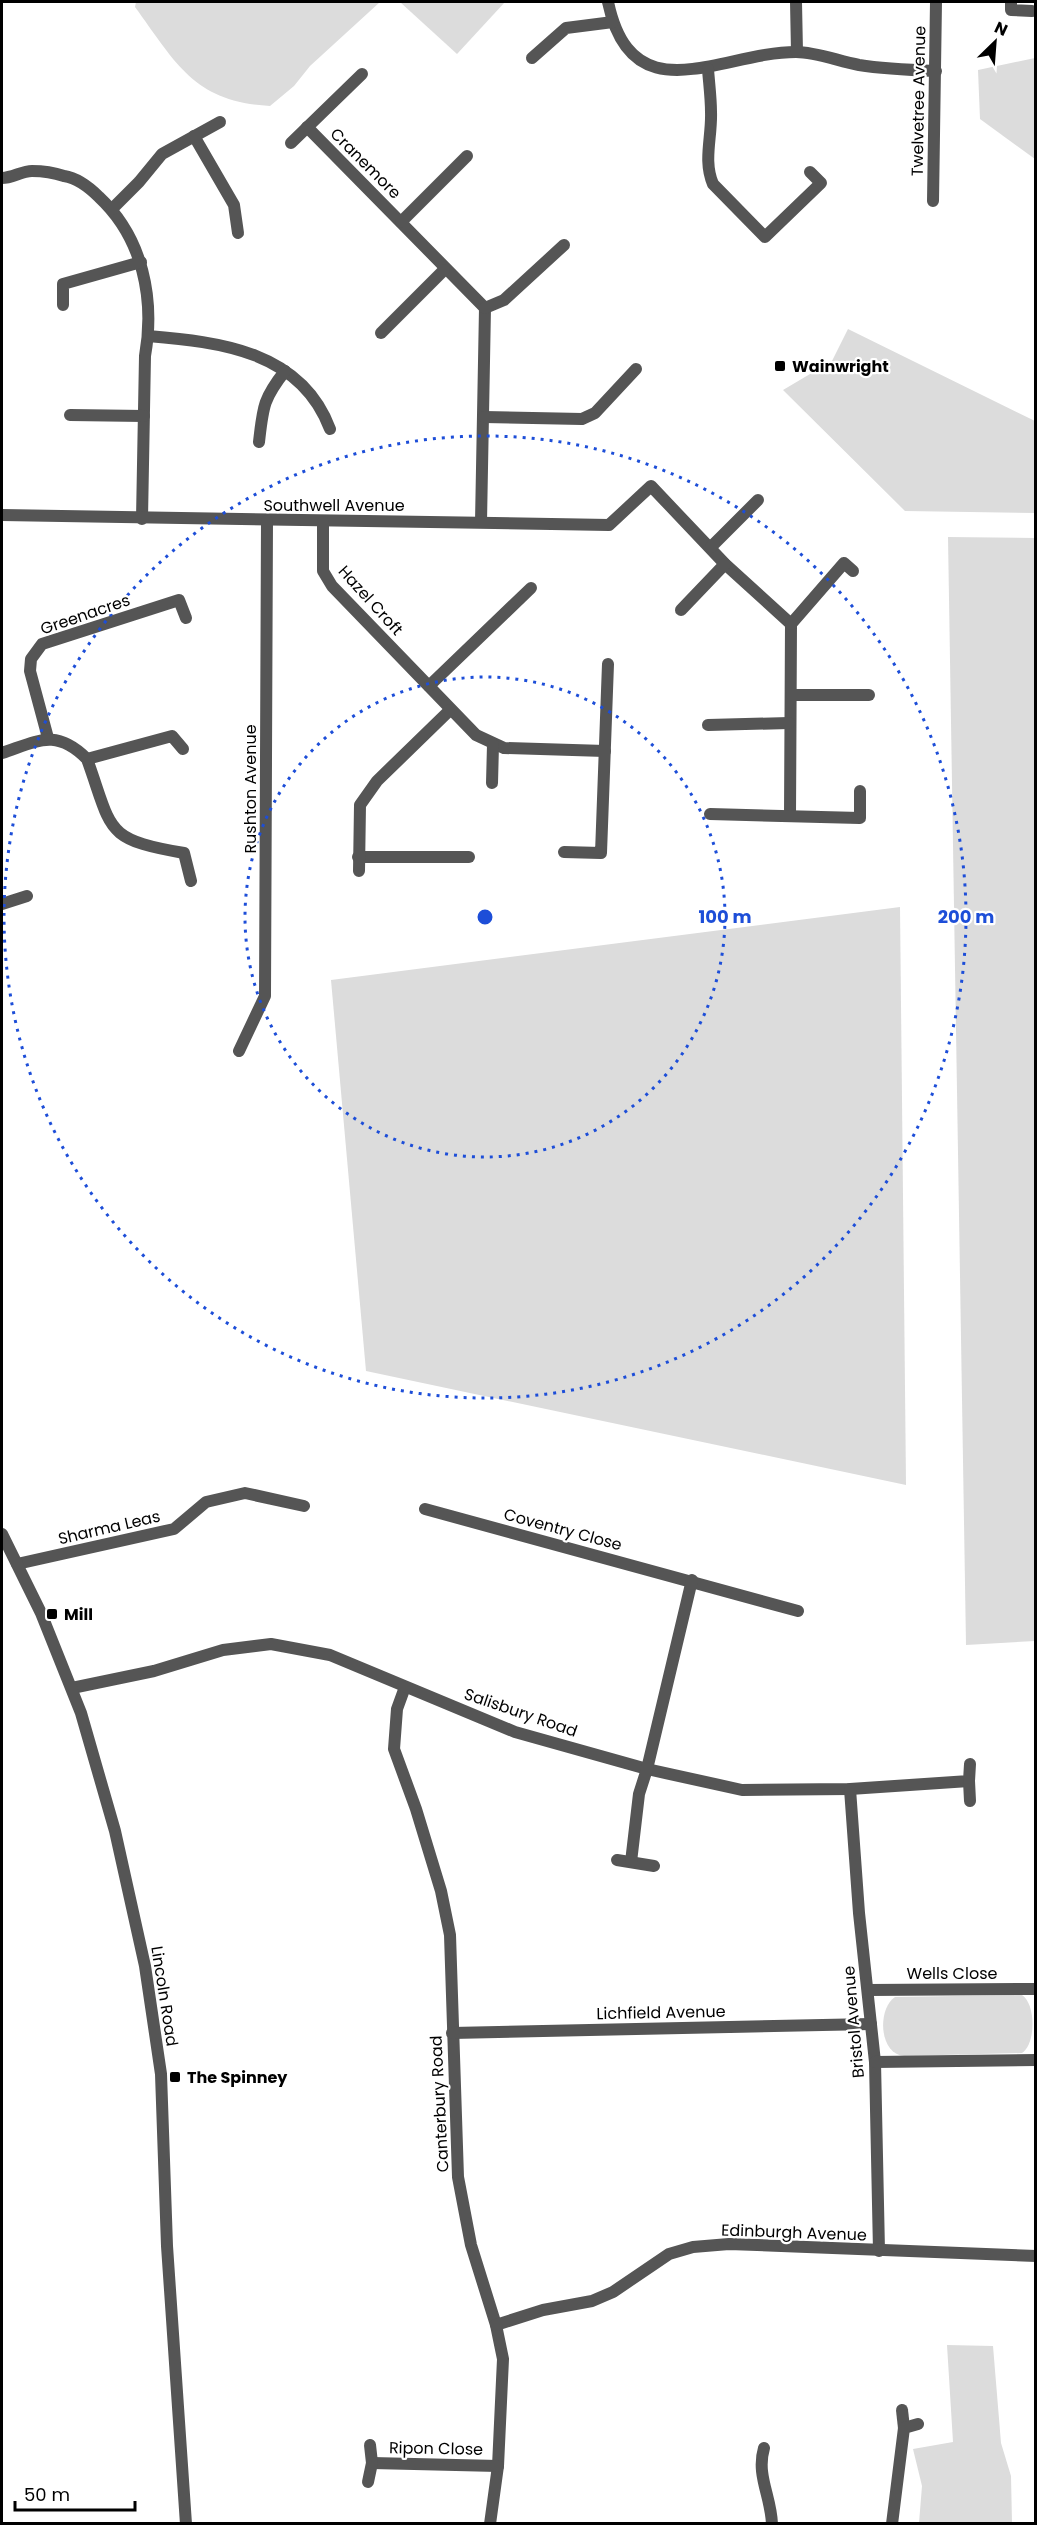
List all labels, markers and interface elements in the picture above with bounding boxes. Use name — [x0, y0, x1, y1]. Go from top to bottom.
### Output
north arrow — [965, 12, 1025, 72]
text: N — [991, 16, 1011, 42]
street label: Twelvetree Avenue — [906, 25, 931, 176]
street label: Cranemore — [325, 123, 406, 204]
place label: Wainwright — [792, 355, 889, 378]
marker: Wainwright — [773, 359, 787, 373]
street label: Southwell Avenue — [263, 494, 405, 517]
street label: Hazel Croft — [333, 560, 408, 640]
street label: Greenacres — [37, 588, 133, 641]
street label: Rushton Avenue — [239, 724, 262, 854]
text: 100 m — [698, 904, 752, 929]
text: 200 m — [938, 904, 994, 929]
centre of rings — [475, 907, 495, 927]
street label: Coventry Close — [501, 1503, 625, 1556]
street label: Sharma Leas — [56, 1505, 162, 1550]
place label: Mill — [64, 1603, 93, 1626]
marker: Mill — [45, 1607, 59, 1621]
street label: Salisbury Road — [461, 1682, 581, 1743]
street label: Lincoln Road — [145, 1944, 184, 2048]
street label: Wells Close — [907, 1962, 997, 1985]
street label: Bristol Avenue — [837, 1965, 870, 2079]
street label: Lichfield Avenue — [596, 2000, 726, 2025]
street label: Canterbury Road — [424, 2035, 455, 2173]
place label: The Spinney — [187, 2066, 288, 2089]
marker: The Spinney — [168, 2070, 182, 2084]
street label: Edinburgh Avenue — [721, 2218, 867, 2247]
street label: Ripon Close — [389, 2436, 483, 2461]
scale bar — [15, 2474, 135, 2512]
text: 50 m — [24, 2482, 70, 2507]

